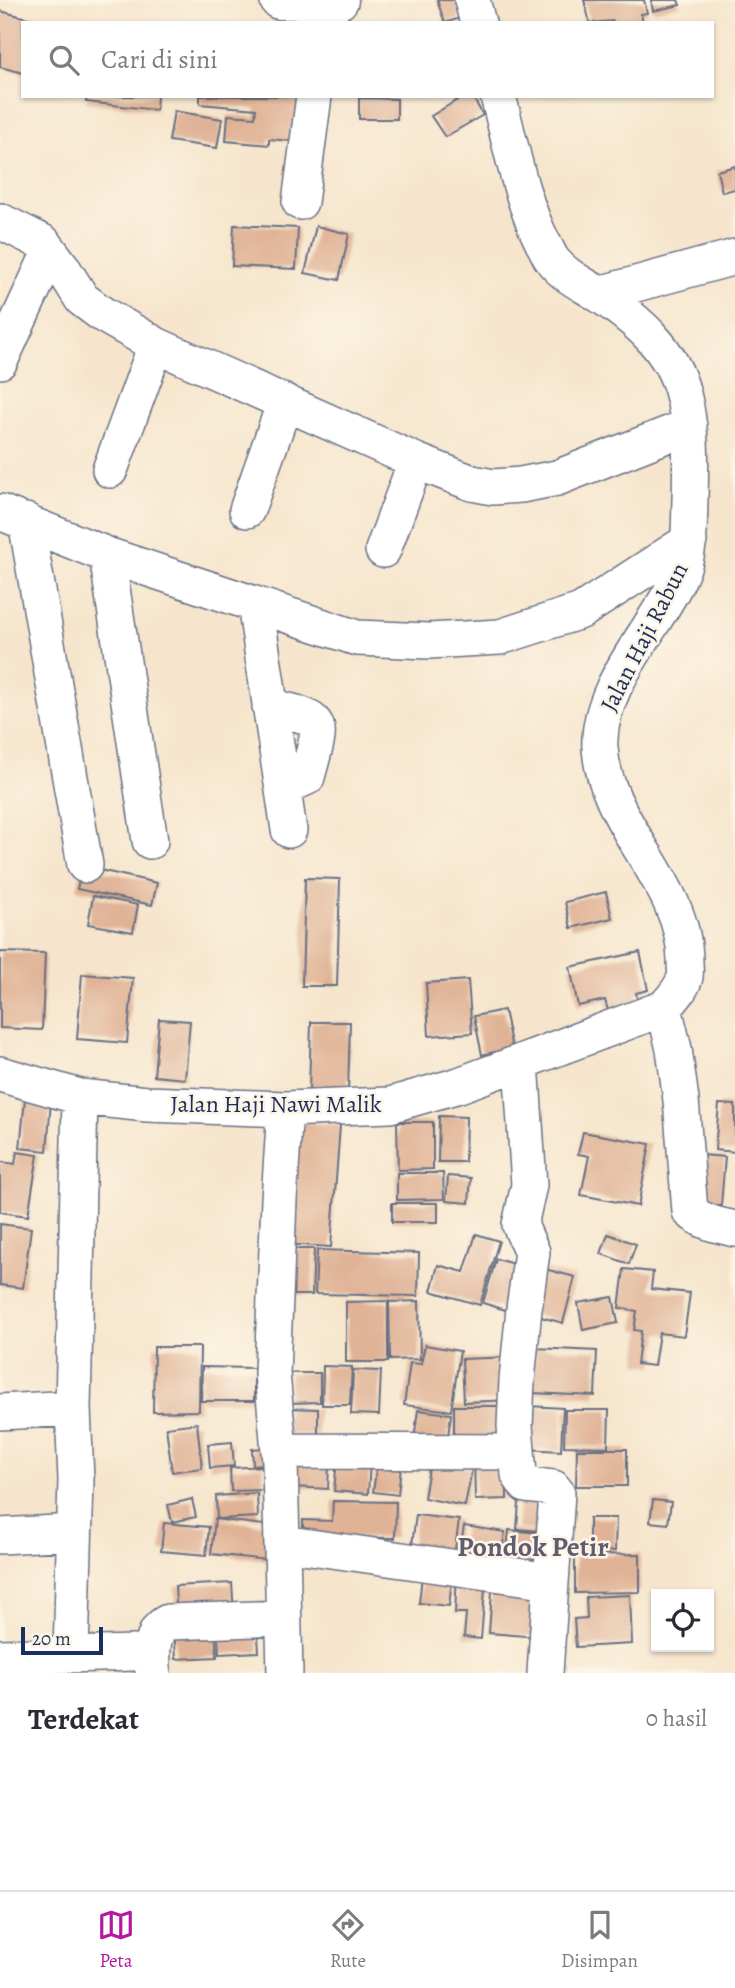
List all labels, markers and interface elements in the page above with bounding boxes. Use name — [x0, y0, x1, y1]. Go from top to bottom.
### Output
search box — [21, 21, 714, 98]
icon: search — [45, 41, 83, 79]
text: Cari di sini — [101, 42, 218, 77]
street label: Jalan Haji Rabun — [593, 557, 695, 717]
street label: Jalan Haji Nawi Malik — [170, 1088, 382, 1120]
district label: Pondok Petir — [457, 1528, 609, 1566]
map controls — [651, 1589, 714, 1652]
button: locate — [651, 1589, 714, 1652]
scale bar — [21, 1624, 103, 1656]
text: 20 m — [32, 1626, 71, 1652]
text: Terdekat — [28, 1699, 139, 1739]
text: 0 hasil — [646, 1703, 707, 1734]
tab: Peta — [97, 1906, 135, 1974]
tab: Rute — [329, 1906, 367, 1974]
tab: Disimpan — [561, 1906, 638, 1974]

